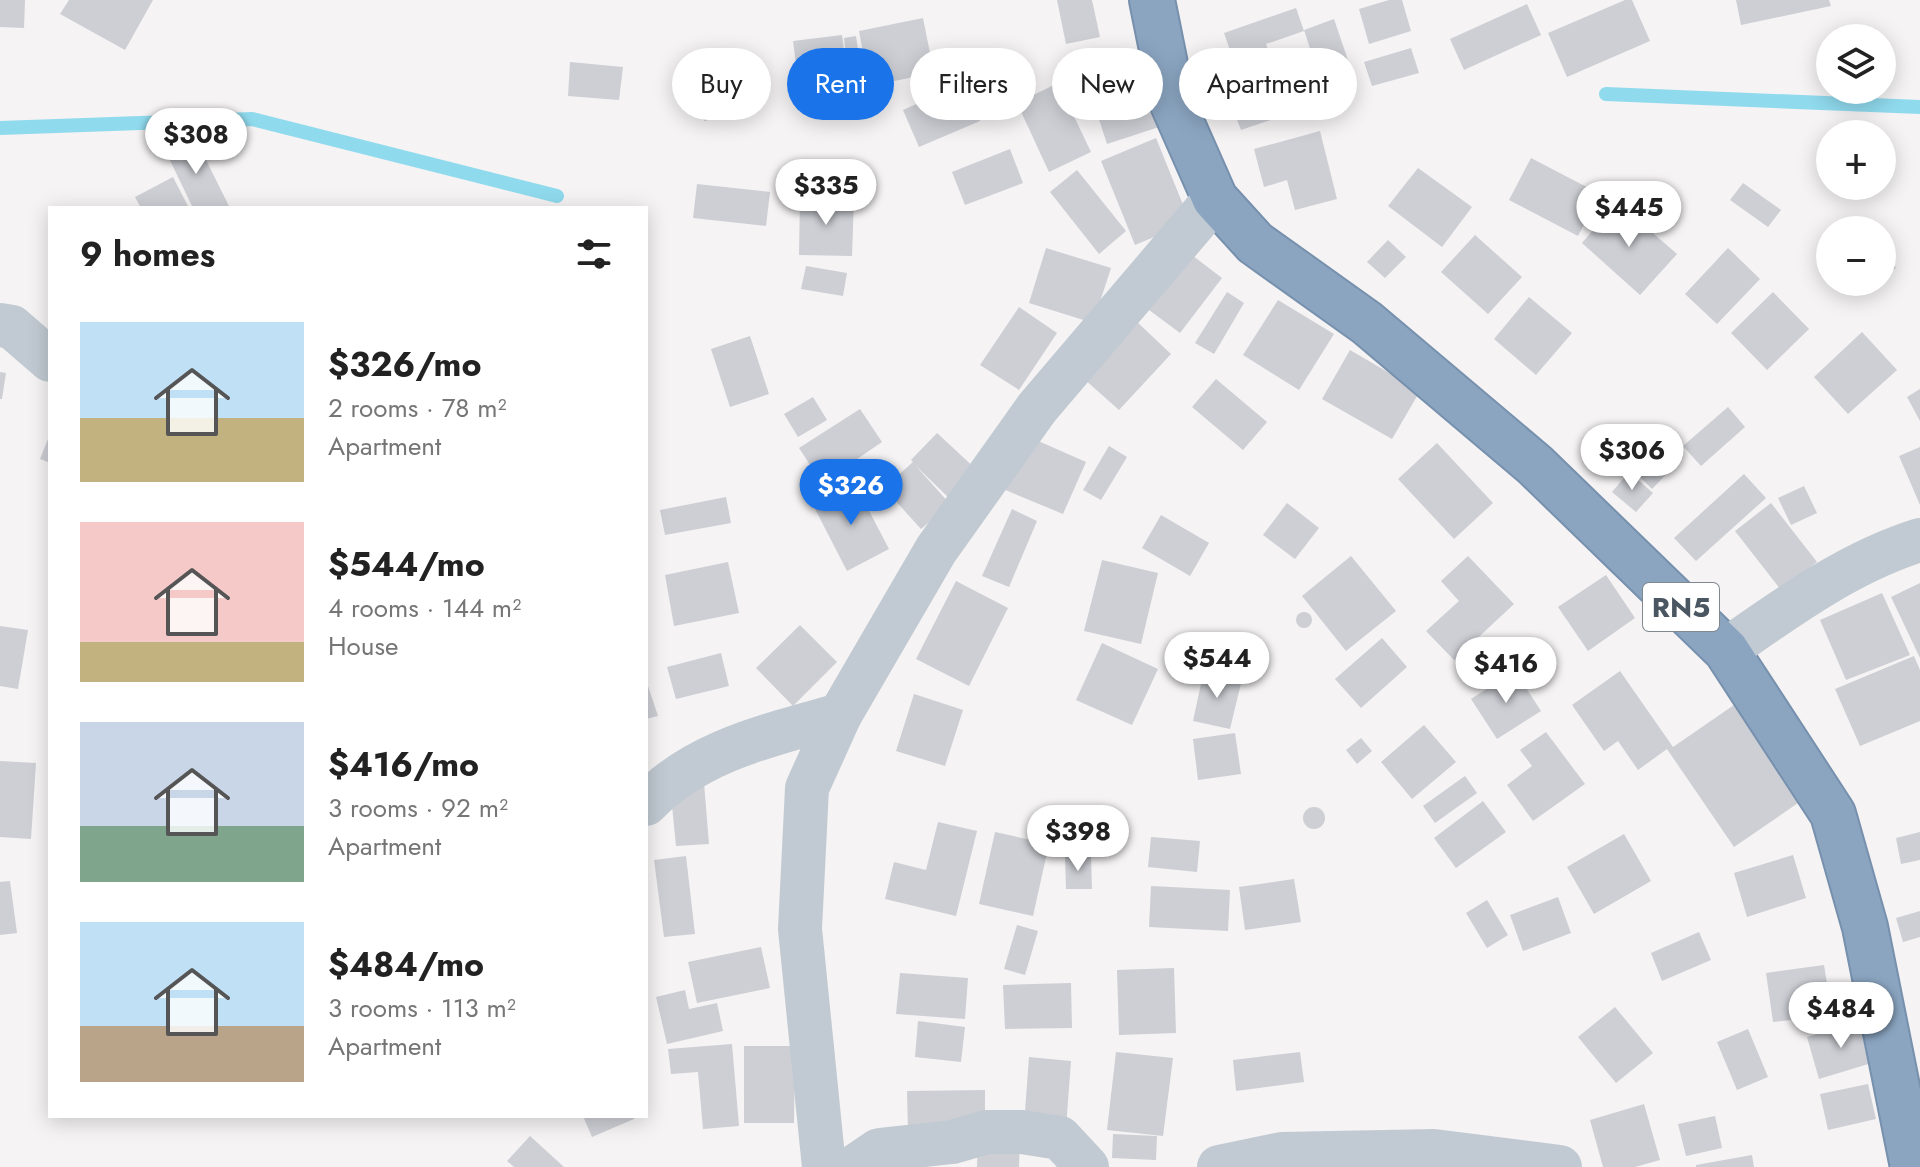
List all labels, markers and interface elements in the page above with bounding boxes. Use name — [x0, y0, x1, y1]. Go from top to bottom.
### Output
map controls — [1816, 24, 1896, 296]
button: layers — [1816, 24, 1896, 104]
chip: Buy — [672, 48, 771, 120]
chip: Rent — [787, 48, 894, 120]
chip: Filters — [910, 48, 1036, 120]
chip: New — [1052, 48, 1163, 120]
chip: Apartment — [1179, 48, 1357, 120]
pin: $308 — [149, 108, 243, 176]
text: $308 — [163, 115, 229, 153]
button: + — [1816, 120, 1896, 200]
pin: $335 — [779, 159, 873, 227]
text: $335 — [793, 166, 859, 204]
pin: $445 — [1582, 181, 1676, 249]
text: $445 — [1594, 188, 1664, 226]
button: − — [1816, 216, 1896, 296]
text: 9 homes — [80, 230, 215, 279]
icon: filters — [572, 232, 616, 276]
text: $326/mo — [328, 340, 482, 389]
icon: home — [144, 354, 240, 450]
text: 2 rooms · 78 m² — [328, 389, 507, 427]
pin: $306 — [1585, 424, 1679, 492]
text: Apartment — [328, 427, 441, 465]
text: $306 — [1599, 431, 1665, 469]
pin: $326 — [804, 459, 898, 527]
text: $326 — [818, 466, 884, 504]
text: $544/mo — [328, 540, 485, 589]
icon: home — [144, 554, 240, 650]
road number: RN5 — [1643, 583, 1719, 631]
text: 4 rooms · 144 m² — [328, 589, 521, 627]
text: House — [328, 627, 398, 665]
pin: $544 — [1170, 632, 1264, 700]
pin: $416 — [1459, 637, 1553, 705]
text: $544 — [1182, 639, 1252, 677]
text: $416 — [1474, 644, 1538, 682]
text: $416/mo — [328, 740, 479, 789]
icon: home — [144, 754, 240, 850]
text: 3 rooms · 92 m² — [328, 789, 508, 827]
pin: $398 — [1031, 805, 1125, 873]
text: $398 — [1045, 812, 1111, 850]
text: Apartment — [328, 827, 441, 865]
text: $484/mo — [328, 940, 484, 989]
icon: home — [144, 954, 240, 1050]
pin: $484 — [1794, 982, 1888, 1050]
text: 3 rooms · 113 m² — [328, 989, 516, 1027]
text: $484 — [1807, 989, 1875, 1027]
text: Apartment — [328, 1027, 441, 1065]

